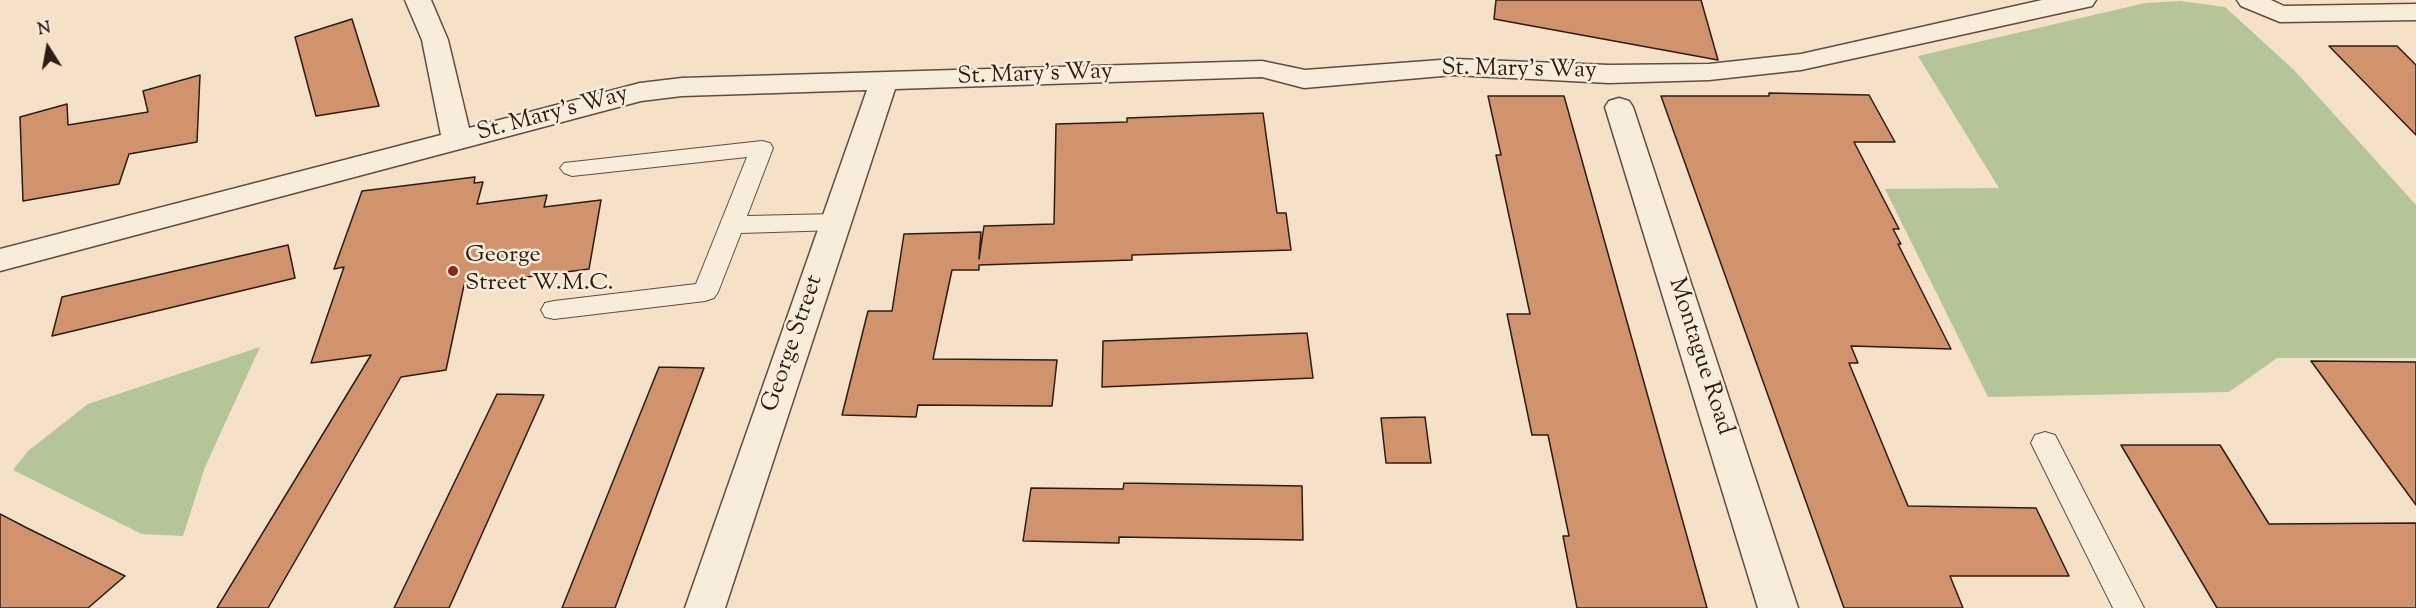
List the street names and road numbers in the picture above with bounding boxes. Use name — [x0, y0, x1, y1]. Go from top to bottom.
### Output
street label: St. Mary's Way — [1441, 55, 1597, 87]
street label: St. Mary's Way — [957, 59, 1113, 93]
street label: St. Mary's Way — [474, 81, 632, 149]
street label: George Street — [757, 272, 831, 416]
street label: Montague Road — [1660, 275, 1738, 439]

